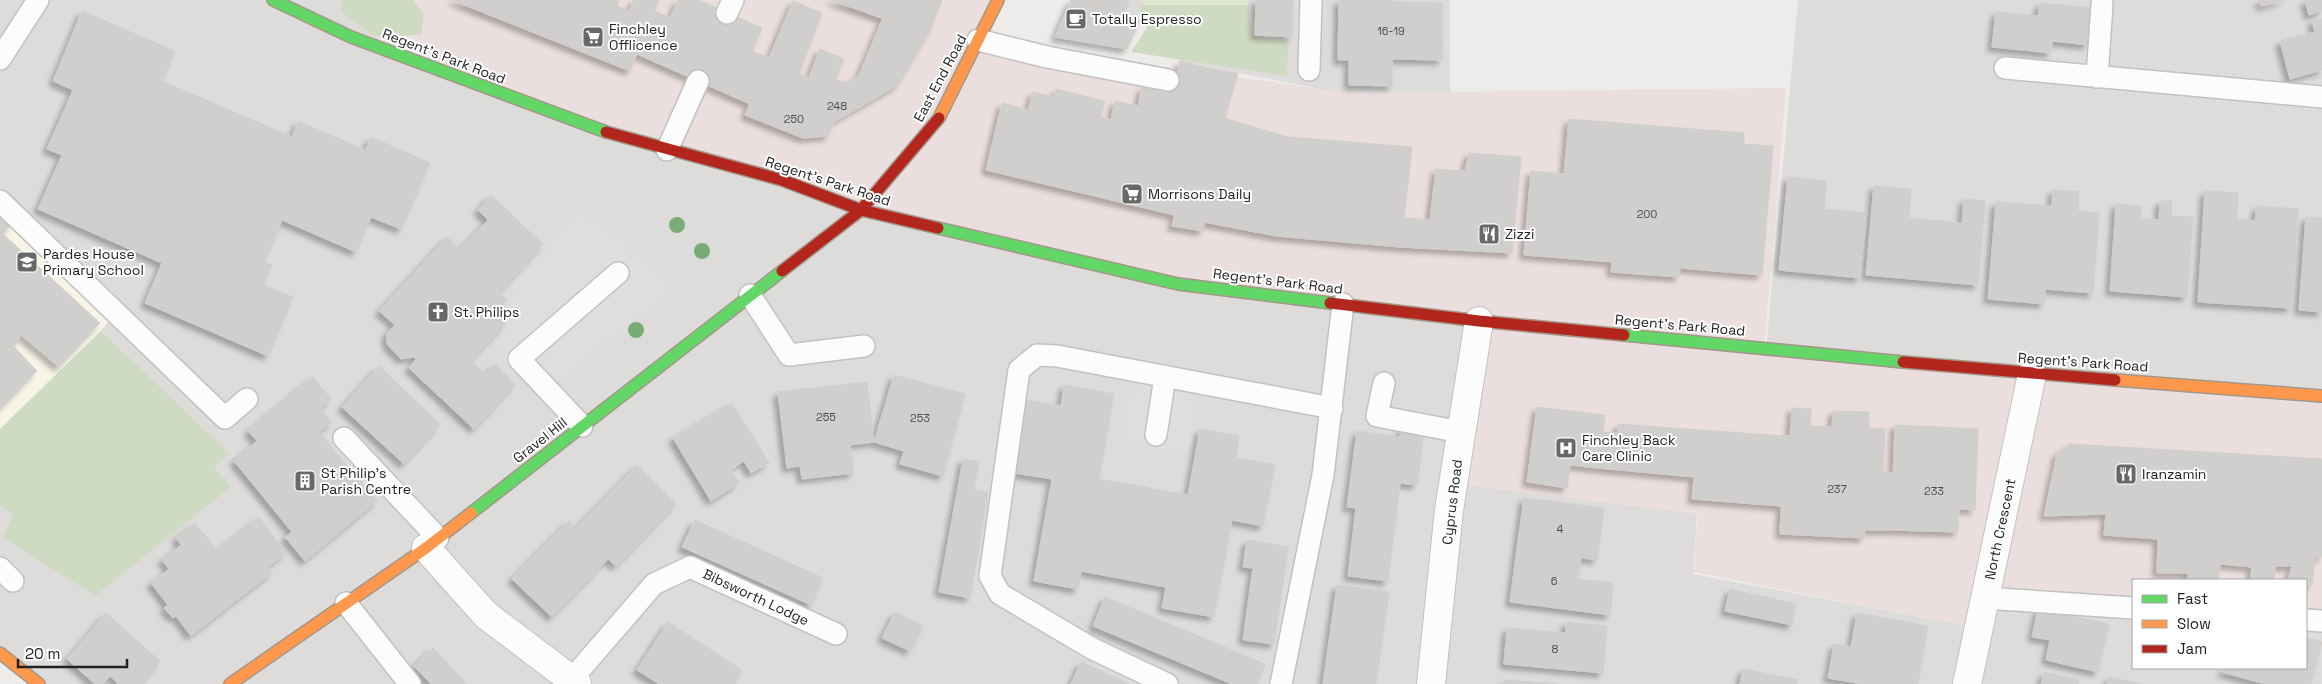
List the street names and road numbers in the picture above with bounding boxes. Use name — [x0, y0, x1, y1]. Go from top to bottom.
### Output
street label: Regent's Park Road — [380, 24, 508, 88]
street label: East End Road — [909, 31, 971, 125]
street label: Regent's Park Road — [763, 152, 893, 210]
street label: Regent's Park Road — [1212, 264, 1344, 298]
street label: Regent's Park Road — [1614, 310, 1746, 340]
street label: Regent's Park Road — [2017, 348, 2149, 376]
street label: Gravel Hill — [509, 413, 571, 467]
street label: Cyprus Road — [1438, 458, 1466, 546]
street label: North Crescent — [1980, 477, 2020, 581]
street label: Bibsworth Lodge — [700, 565, 812, 629]

